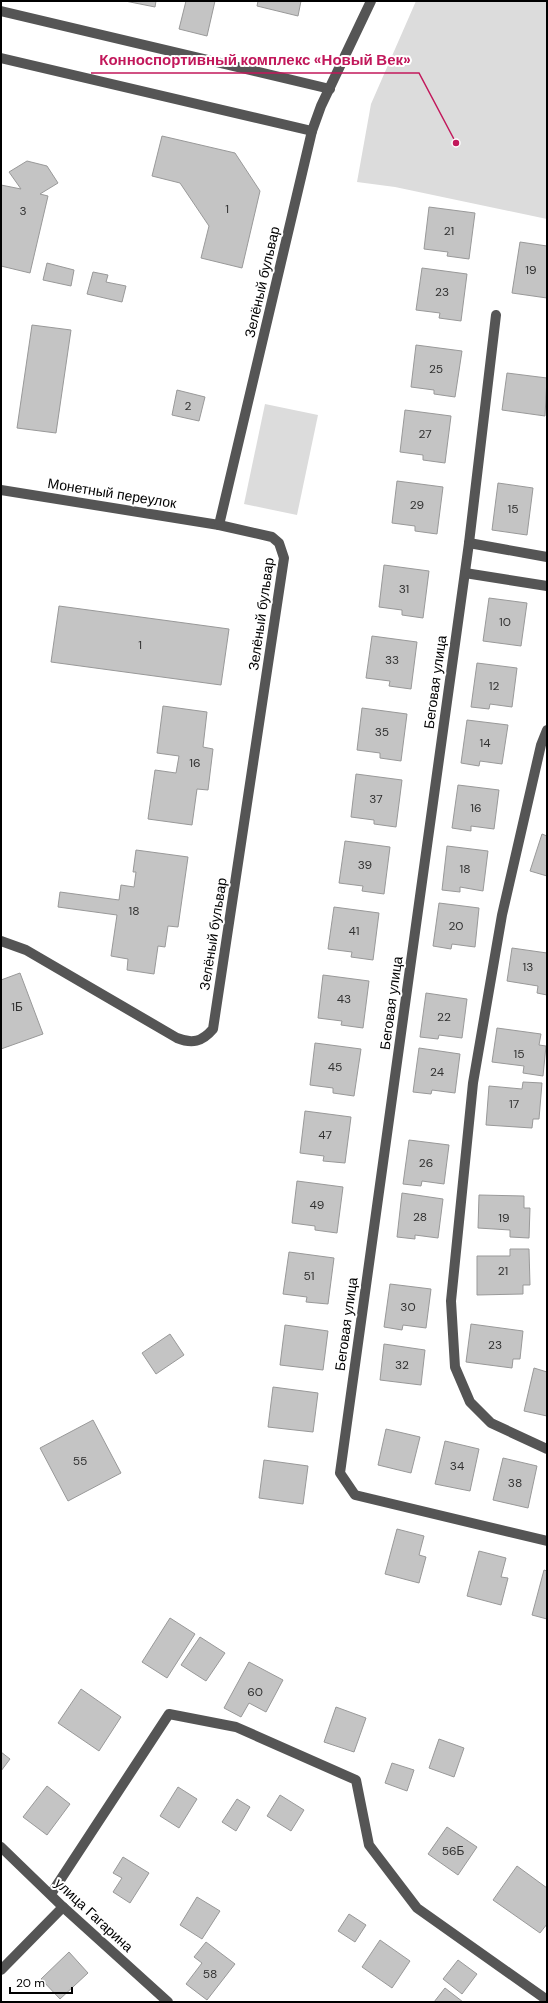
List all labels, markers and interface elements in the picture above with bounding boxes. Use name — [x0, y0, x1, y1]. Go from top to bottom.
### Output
callout: Конноспортивный комплекс «Новый Век» — [91, 46, 419, 73]
text: Конноспортивный комплекс «Новый Век» — [99, 50, 411, 70]
house number: 1 — [225, 201, 229, 217]
house number: 3 — [19, 203, 27, 219]
house number: 21 — [444, 223, 454, 239]
street label: Зелёный бульвар — [240, 224, 284, 339]
house number: 19 — [525, 262, 537, 278]
house number: 23 — [435, 284, 449, 300]
house number: 25 — [429, 361, 443, 377]
house number: 2 — [185, 398, 192, 414]
house number: 27 — [418, 426, 432, 442]
street label: Монетный переулок — [46, 474, 179, 512]
house number: 29 — [410, 497, 424, 513]
house number: 15 — [507, 501, 519, 517]
street label: Зелёный бульвар — [244, 556, 278, 672]
house number: 31 — [399, 581, 409, 597]
house number: 10 — [499, 614, 511, 630]
street label: Беговая улица — [420, 634, 451, 730]
house number: 1 — [138, 637, 142, 653]
house number: 33 — [385, 652, 399, 668]
house number: 12 — [489, 678, 499, 694]
house number: 35 — [375, 724, 389, 740]
house number: 14 — [479, 735, 491, 751]
house number: 16 — [189, 755, 201, 771]
house number: 37 — [369, 791, 383, 807]
house number: 16 — [470, 800, 482, 816]
house number: 39 — [358, 857, 372, 873]
house number: 18 — [459, 861, 471, 877]
street label: Зелёный бульвар — [195, 876, 231, 992]
house number: 18 — [128, 903, 140, 919]
house number: 20 — [448, 918, 464, 934]
house number: 41 — [348, 923, 360, 939]
street label: Беговая улица — [376, 955, 407, 1051]
house number: 13 — [523, 959, 533, 975]
house number: 43 — [337, 991, 351, 1007]
house number: 1Б — [11, 999, 23, 1015]
house number: 22 — [437, 1009, 451, 1025]
house number: 15 — [513, 1046, 525, 1062]
house number: 45 — [328, 1059, 342, 1075]
house number: 24 — [430, 1064, 444, 1080]
house number: 17 — [509, 1096, 519, 1112]
house number: 47 — [318, 1127, 332, 1143]
house number: 26 — [419, 1155, 433, 1171]
house number: 49 — [310, 1197, 324, 1213]
house number: 28 — [413, 1209, 427, 1225]
house number: 19 — [498, 1210, 510, 1226]
house number: 21 — [498, 1263, 508, 1279]
house number: 51 — [303, 1268, 315, 1284]
street label: Беговая улица — [331, 1276, 362, 1372]
house number: 30 — [400, 1299, 416, 1315]
house number: 23 — [488, 1337, 502, 1353]
house number: 32 — [395, 1357, 409, 1373]
house number: 55 — [73, 1453, 87, 1469]
house number: 34 — [450, 1458, 464, 1474]
house number: 38 — [508, 1475, 522, 1491]
house number: 60 — [247, 1684, 263, 1700]
house number: 56Б — [442, 1843, 464, 1859]
street label: улица Гагарина — [51, 1874, 137, 1956]
house number: 58 — [203, 1966, 217, 1982]
scale bar — [10, 1969, 72, 1995]
text: 20 m — [16, 1975, 45, 1991]

